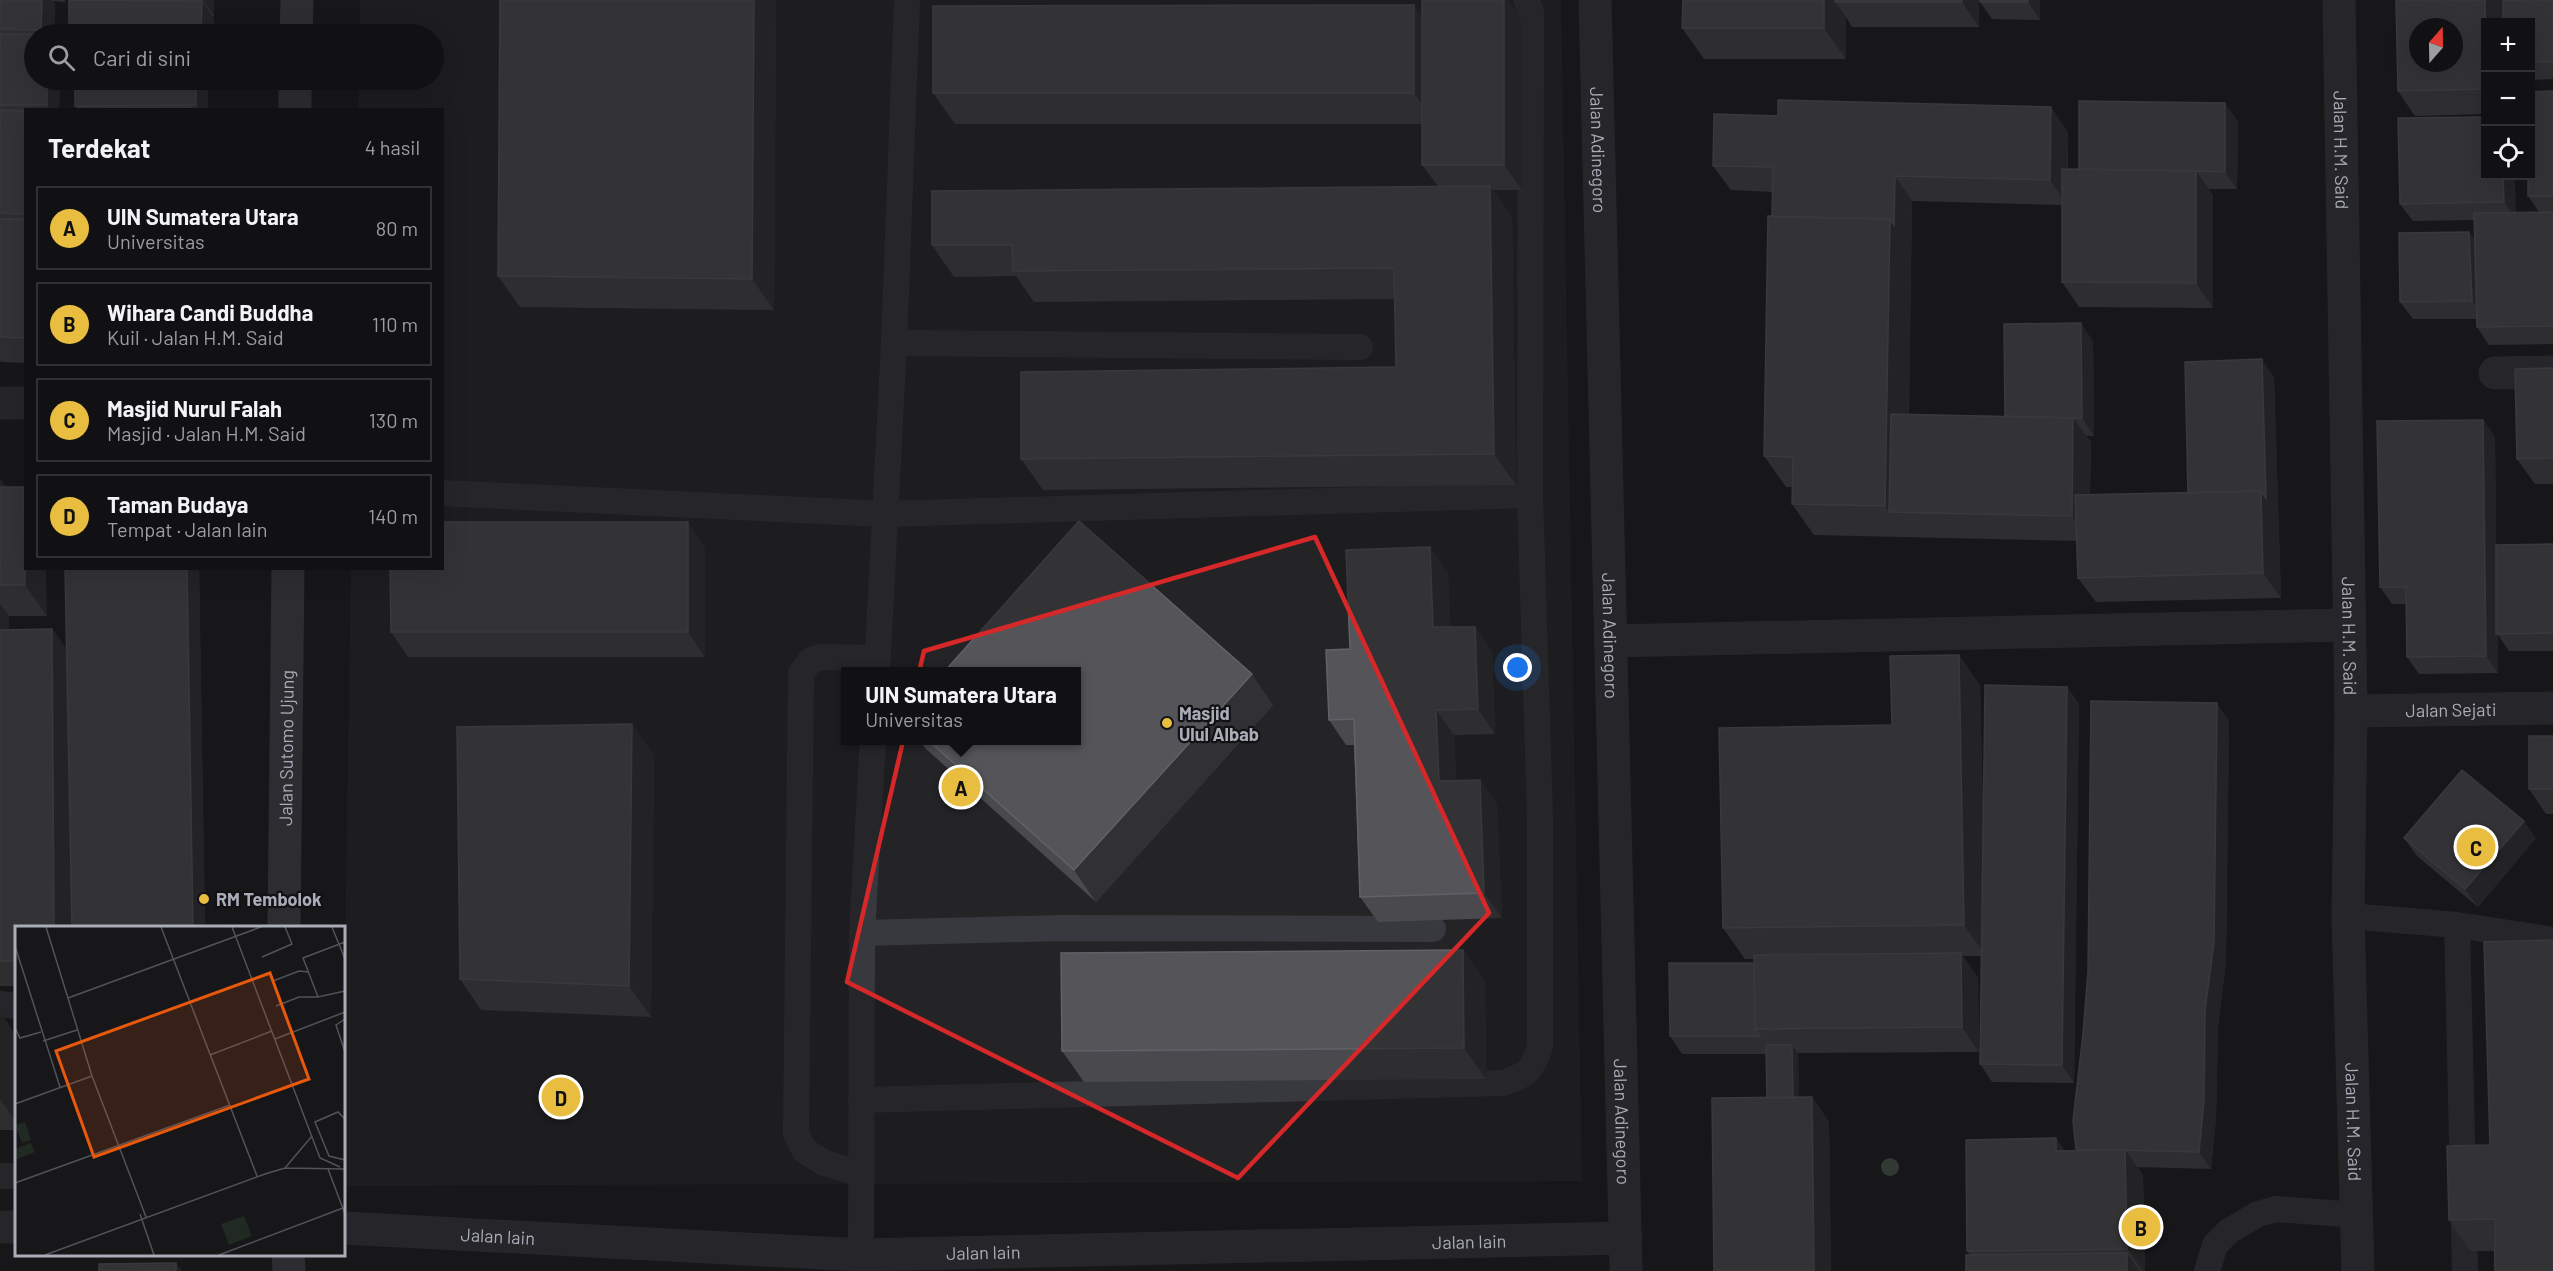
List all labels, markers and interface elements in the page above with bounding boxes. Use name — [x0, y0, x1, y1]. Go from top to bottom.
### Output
north arrow — [2409, 18, 2463, 72]
map controls — [2481, 18, 2535, 180]
button: + — [2481, 18, 2535, 72]
search box — [24, 24, 444, 90]
icon: search — [45, 41, 78, 74]
text: Cari di sini — [93, 44, 191, 70]
button: − — [2481, 72, 2535, 126]
street label: Jalan Adinegoro — [1586, 87, 1611, 213]
street label: Jalan H.M. Said — [2330, 90, 2354, 209]
button: locate — [2481, 126, 2535, 180]
text: Terdekat — [48, 132, 150, 163]
text: 4 hasil — [365, 135, 420, 159]
text: UIN Sumatera Utara — [107, 203, 299, 229]
text: A — [63, 216, 76, 240]
text: 80 m — [376, 216, 418, 240]
text: Universitas — [107, 229, 205, 253]
text: Wihara Candi Buddha — [107, 299, 313, 325]
text: B — [63, 312, 76, 336]
text: 110 m — [372, 312, 418, 336]
text: Kuil · Jalan H.M. Said — [107, 325, 284, 349]
text: Masjid Nurul Falah — [107, 395, 282, 421]
text: C — [63, 408, 76, 432]
text: 130 m — [369, 408, 418, 432]
text: Masjid · Jalan H.M. Said — [107, 421, 306, 445]
text: Taman Budaya — [107, 491, 248, 517]
text: D — [63, 504, 76, 528]
text: 140 m — [368, 504, 418, 528]
text: Tempat · Jalan Iain — [107, 517, 267, 541]
street label: Jalan Adinegoro — [1598, 572, 1623, 699]
street label: Jalan H.M. Said — [2338, 576, 2362, 695]
your location — [1503, 653, 1532, 682]
popup — [841, 667, 1081, 745]
street label: Jalan Sutomo Ujung — [274, 670, 298, 826]
text: UIN Sumatera Utara — [865, 681, 1057, 707]
street label: Jalan Sejati — [2405, 698, 2497, 721]
place label: Masjid Ulul Albab — [1179, 702, 1259, 745]
text: Universitas — [865, 707, 963, 731]
marker: Masjid Ulul Albab — [1160, 716, 1174, 730]
pin: A — [942, 764, 980, 810]
pin: C — [2456, 824, 2496, 870]
place label: RM Tembolok — [216, 888, 322, 910]
marker: RM Tembolok — [197, 892, 211, 906]
inset map — [15, 926, 345, 1256]
street label: Jalan Adinegoro — [1610, 1058, 1635, 1185]
street label: Jalan H.M. Said — [2341, 1062, 2366, 1181]
pin: D — [542, 1074, 580, 1120]
pin: B — [2122, 1204, 2160, 1250]
street label: Jalan Iain — [460, 1223, 536, 1249]
street label: Jalan Iain — [1432, 1230, 1507, 1253]
street label: Jalan Iain — [946, 1240, 1021, 1264]

